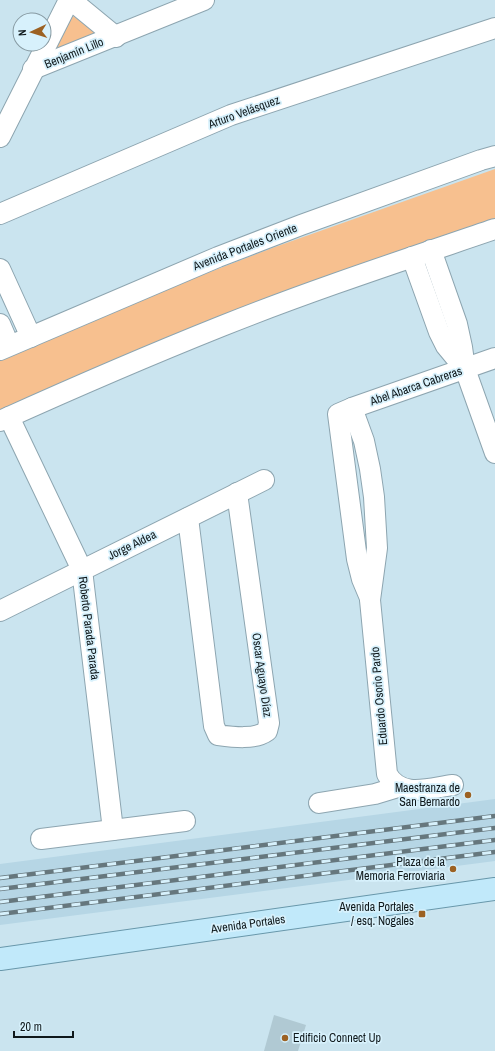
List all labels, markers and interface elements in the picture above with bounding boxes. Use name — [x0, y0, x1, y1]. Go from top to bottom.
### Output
north arrow — [12, 12, 52, 52]
text: N — [15, 29, 29, 36]
street label: Benjamín Lillo — [42, 34, 106, 72]
street label: Arturo Velásquez — [205, 92, 282, 133]
street label: Avenida Portales Oriente — [190, 220, 299, 275]
street label: Abel Abarca Cabreras — [367, 363, 464, 410]
street label: Jorge Aldea — [105, 526, 159, 564]
street label: Roberto Parada Parada — [75, 575, 103, 681]
street label: Oscar Aguayo Díaz — [248, 632, 276, 718]
street label: Eduardo Osorio Pardo — [367, 646, 391, 746]
place label: Maestranza de San Bernardo — [395, 780, 460, 810]
marker: Maestranza de San Bernardo — [463, 790, 473, 800]
place label: Plaza de la Memoria Ferroviaria — [356, 854, 446, 884]
marker: Plaza de la Memoria Ferroviaria — [448, 864, 458, 874]
place label: Avenida Portales / esq. Nogales — [338, 899, 414, 929]
marker: Avenida Portales / esq. Nogales — [417, 909, 427, 919]
street label: Avenida Portales — [209, 911, 286, 937]
scale bar — [14, 1013, 73, 1039]
text: 20 m — [20, 1019, 42, 1035]
place label: Edificio Connect Up — [293, 1030, 381, 1046]
marker: Edificio Connect Up — [280, 1033, 290, 1043]

